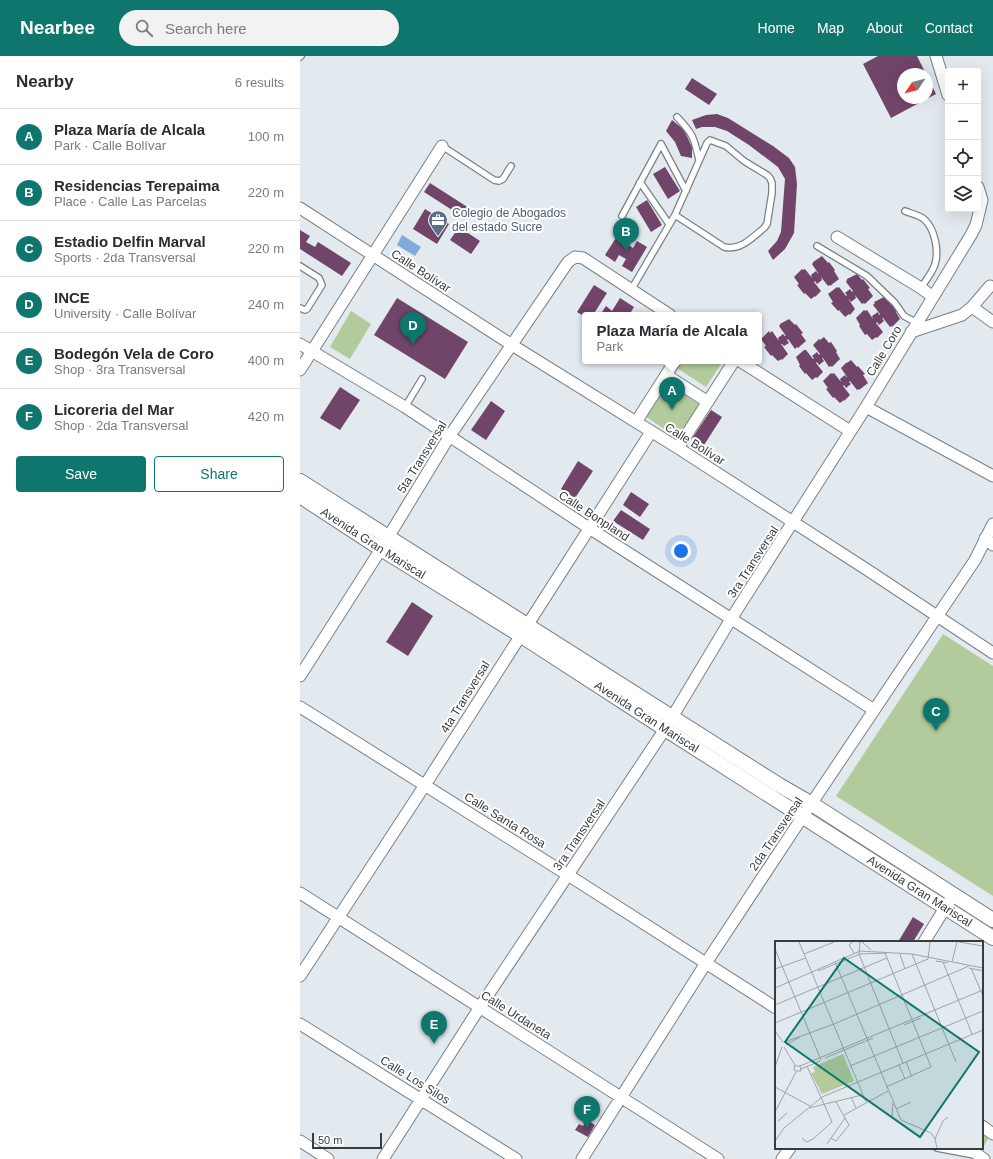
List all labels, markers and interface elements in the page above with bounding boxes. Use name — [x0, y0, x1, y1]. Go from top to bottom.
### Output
search box — [119, 10, 399, 46]
text: Nearbee — [20, 17, 95, 38]
icon: search — [133, 17, 155, 39]
text: Search here — [165, 20, 247, 37]
text: Home — [758, 20, 795, 36]
text: Map — [817, 20, 844, 36]
text: About — [866, 20, 903, 36]
text: Contact — [925, 20, 973, 36]
north arrow — [897, 68, 933, 104]
map controls — [945, 68, 981, 212]
button: + — [945, 68, 981, 104]
text: Nearby — [16, 72, 74, 91]
text: 6 results — [235, 75, 284, 90]
button: − — [945, 104, 981, 140]
text: Plaza María de Alcala — [54, 121, 205, 138]
text: A — [24, 129, 34, 144]
text: 100 m — [248, 129, 284, 144]
text: Park · Calle Bolívar — [54, 138, 166, 153]
button: locate — [945, 140, 981, 176]
button: layers — [945, 176, 981, 212]
text: Residencias Terepaima — [54, 177, 220, 194]
text: B — [24, 185, 34, 200]
text: 220 m — [248, 185, 284, 200]
text: Place · Calle Las Parcelas — [54, 194, 206, 209]
place label: Colegio de Abogados del estado Sucre — [452, 206, 566, 234]
office icon: Colegio de Abogados del estado Sucre — [427, 209, 449, 237]
pin: B — [613, 218, 639, 251]
text: Estadio Delfin Marval — [54, 233, 206, 250]
text: C — [24, 241, 34, 256]
text: 220 m — [248, 241, 284, 256]
street label: Calle Bolívar — [389, 247, 453, 295]
text: Sports · 2da Transversal — [54, 250, 196, 265]
text: INCE — [54, 289, 90, 306]
text: D — [24, 297, 34, 312]
text: 240 m — [248, 297, 284, 312]
text: University · Calle Bolívar — [54, 306, 196, 321]
pin: D — [400, 312, 426, 345]
popup — [582, 312, 762, 364]
text: Plaza María de Alcala — [596, 322, 748, 339]
street label: Calle Coro — [863, 323, 905, 379]
text: Park — [596, 339, 623, 354]
text: Bodegón Vela de Coro — [54, 345, 214, 362]
text: E — [25, 353, 33, 368]
text: 400 m — [248, 353, 284, 368]
text: Shop · 3ra Transversal — [54, 362, 186, 377]
pin: A — [659, 377, 685, 410]
text: Licoreria del Mar — [54, 401, 174, 418]
text: F — [25, 409, 33, 424]
text: 420 m — [248, 409, 284, 424]
text: Shop · 2da Transversal — [54, 418, 188, 433]
street label: 5ta Transversal — [394, 419, 450, 495]
street label: Calle Bolívar — [662, 420, 728, 468]
button: Save — [16, 456, 146, 492]
button: Share — [154, 456, 284, 492]
street label: Calle Bonpland — [556, 488, 632, 544]
street label: Avenida Gran Mariscal — [318, 505, 428, 582]
street label: 3ra Transversal — [725, 524, 781, 600]
your location — [671, 541, 691, 561]
street label: 4ta Transversal — [437, 659, 493, 735]
street label: Avenida Gran Mariscal — [592, 678, 701, 756]
pin: C — [923, 698, 949, 731]
street label: Calle Santa Rosa — [462, 789, 549, 851]
street label: 2da Transversal — [746, 795, 806, 873]
street label: 3ra Transversal — [550, 797, 608, 873]
street label: Avenida Gran Mariscal — [865, 853, 975, 930]
inset map — [775, 941, 983, 1149]
street label: Calle Urdaneta — [478, 988, 554, 1042]
pin: E — [421, 1011, 447, 1044]
street label: Calle Los Silos — [378, 1053, 452, 1107]
pin: F — [574, 1096, 600, 1129]
scale bar — [312, 1131, 382, 1150]
text: 50 m — [318, 1134, 342, 1146]

